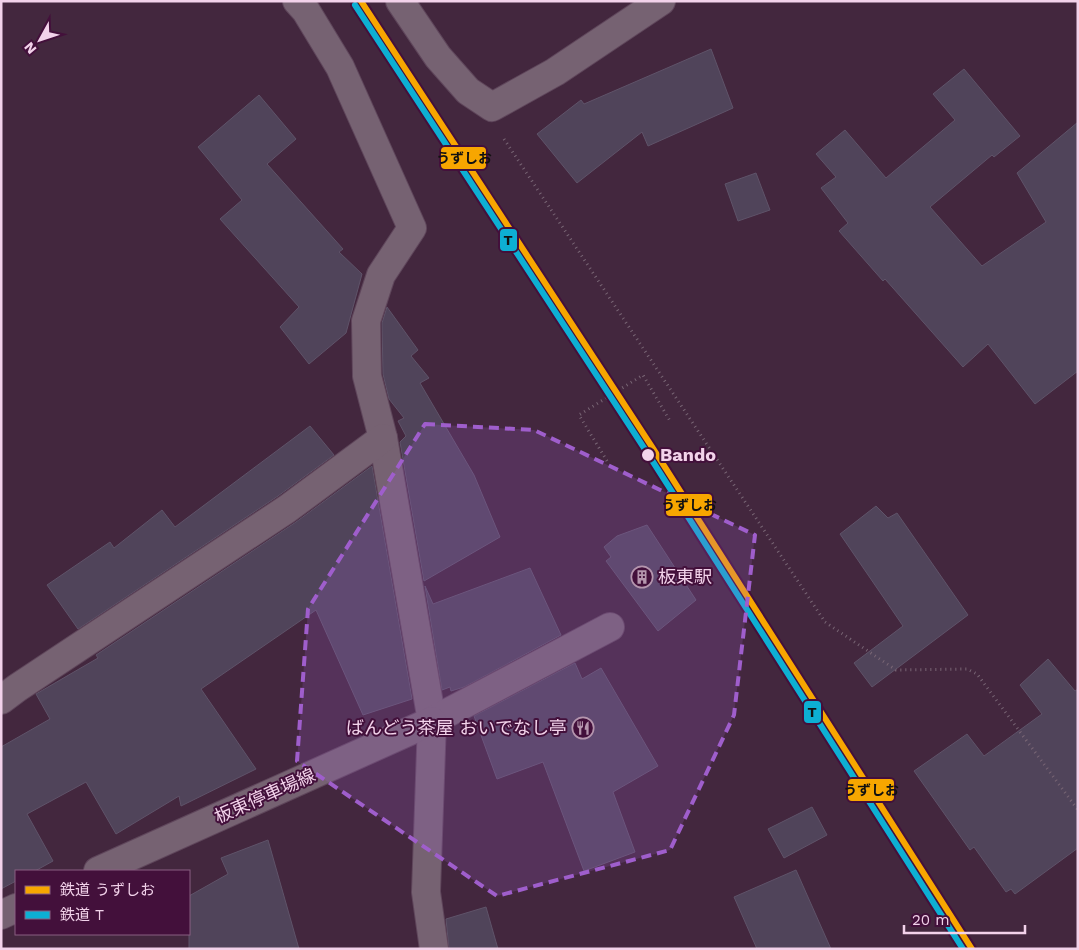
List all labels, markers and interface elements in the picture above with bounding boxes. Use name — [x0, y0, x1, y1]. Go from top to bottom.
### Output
north arrow — [15, 15, 65, 65]
text: N — [21, 39, 40, 57]
line badge: うずしお — [440, 146, 487, 170]
text: うずしお — [436, 150, 492, 166]
line badge: T — [499, 228, 518, 252]
text: T — [503, 232, 513, 248]
place label: Bando — [660, 444, 716, 465]
marker: Bando — [640, 447, 656, 463]
line badge: うずしお — [665, 493, 713, 517]
text: うずしお — [661, 497, 717, 513]
building icon: 板東駅 — [630, 565, 654, 589]
place label: 板東駅 — [658, 566, 712, 587]
line badge: T — [803, 700, 822, 724]
text: T — [807, 704, 817, 720]
restaurant icon: ばんどう茶屋 おいでなし亭 — [571, 716, 595, 740]
place label: ばんどう茶屋 おいでなし亭 — [346, 717, 567, 738]
street label: 板東停車場線 — [211, 764, 318, 827]
line badge: うずしお — [847, 778, 895, 802]
text: うずしお — [843, 782, 899, 798]
legend — [15, 870, 190, 935]
text: 鉄道 うずしお — [60, 881, 155, 899]
scale bar — [904, 902, 1025, 934]
text: 鉄道 T — [60, 906, 104, 924]
text: 20 m — [912, 911, 950, 929]

